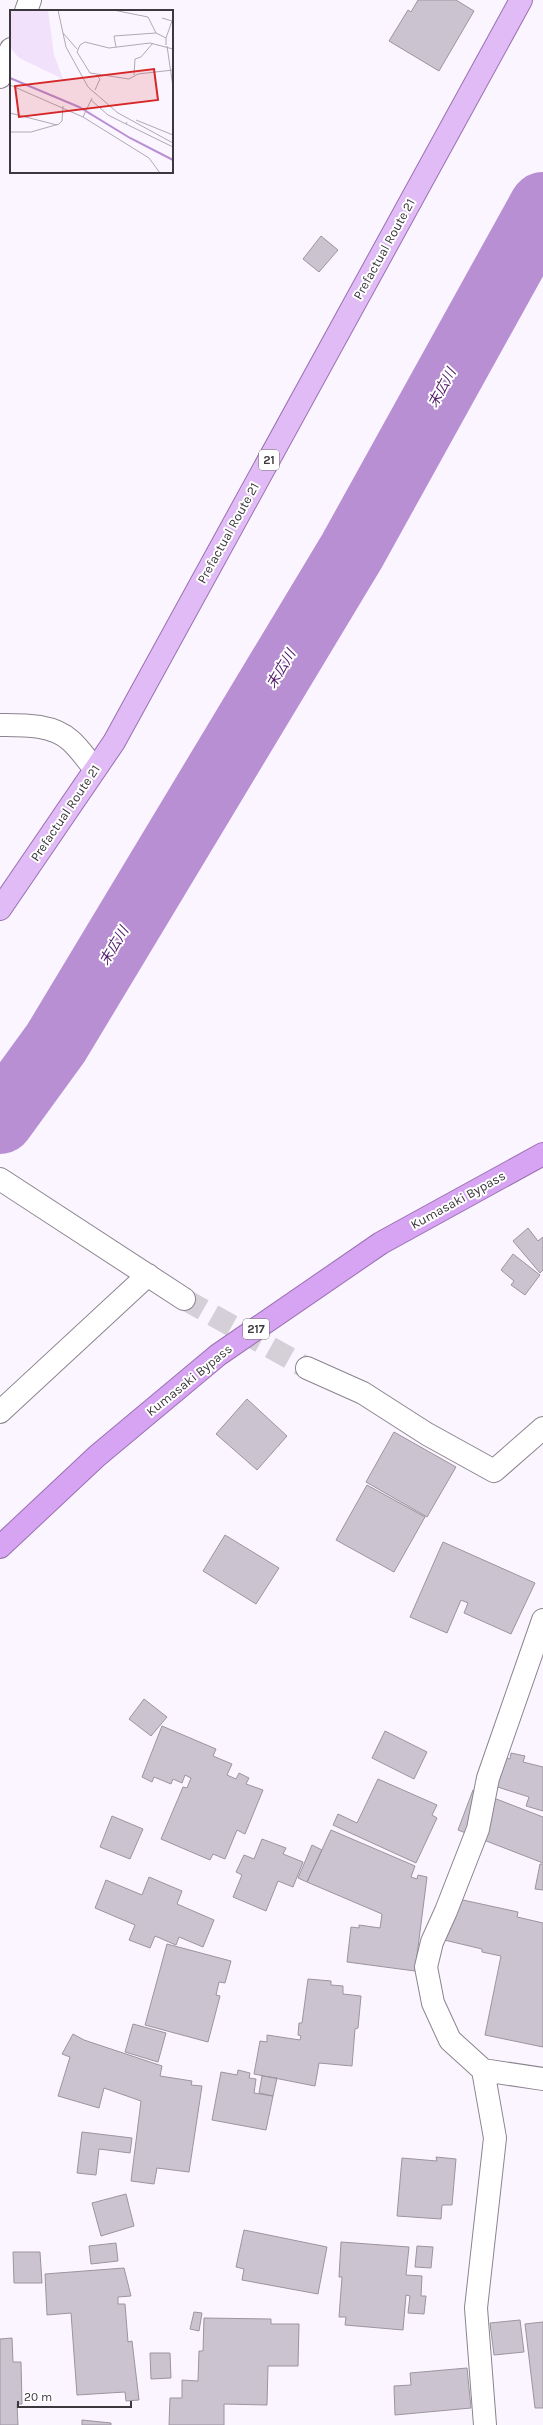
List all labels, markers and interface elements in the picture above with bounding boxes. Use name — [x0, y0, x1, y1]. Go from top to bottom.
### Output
inset map — [10, 10, 173, 173]
street label: Prefactual Route 21 — [350, 196, 418, 302]
water label: 末広川 — [424, 364, 461, 410]
road number: 21 — [259, 450, 279, 470]
street label: Prefactual Route 21 — [194, 480, 262, 586]
water label: 末広川 — [263, 645, 300, 691]
street label: Prefactual Route 21 — [27, 762, 103, 864]
water label: 末広川 — [96, 922, 133, 968]
street label: Kumasaki Bypass — [408, 1168, 508, 1232]
road number: 217 — [243, 1319, 269, 1339]
street label: Kumasaki Bypass — [143, 1341, 235, 1419]
scale bar — [18, 2383, 131, 2409]
text: 20 m — [24, 2390, 52, 2404]

